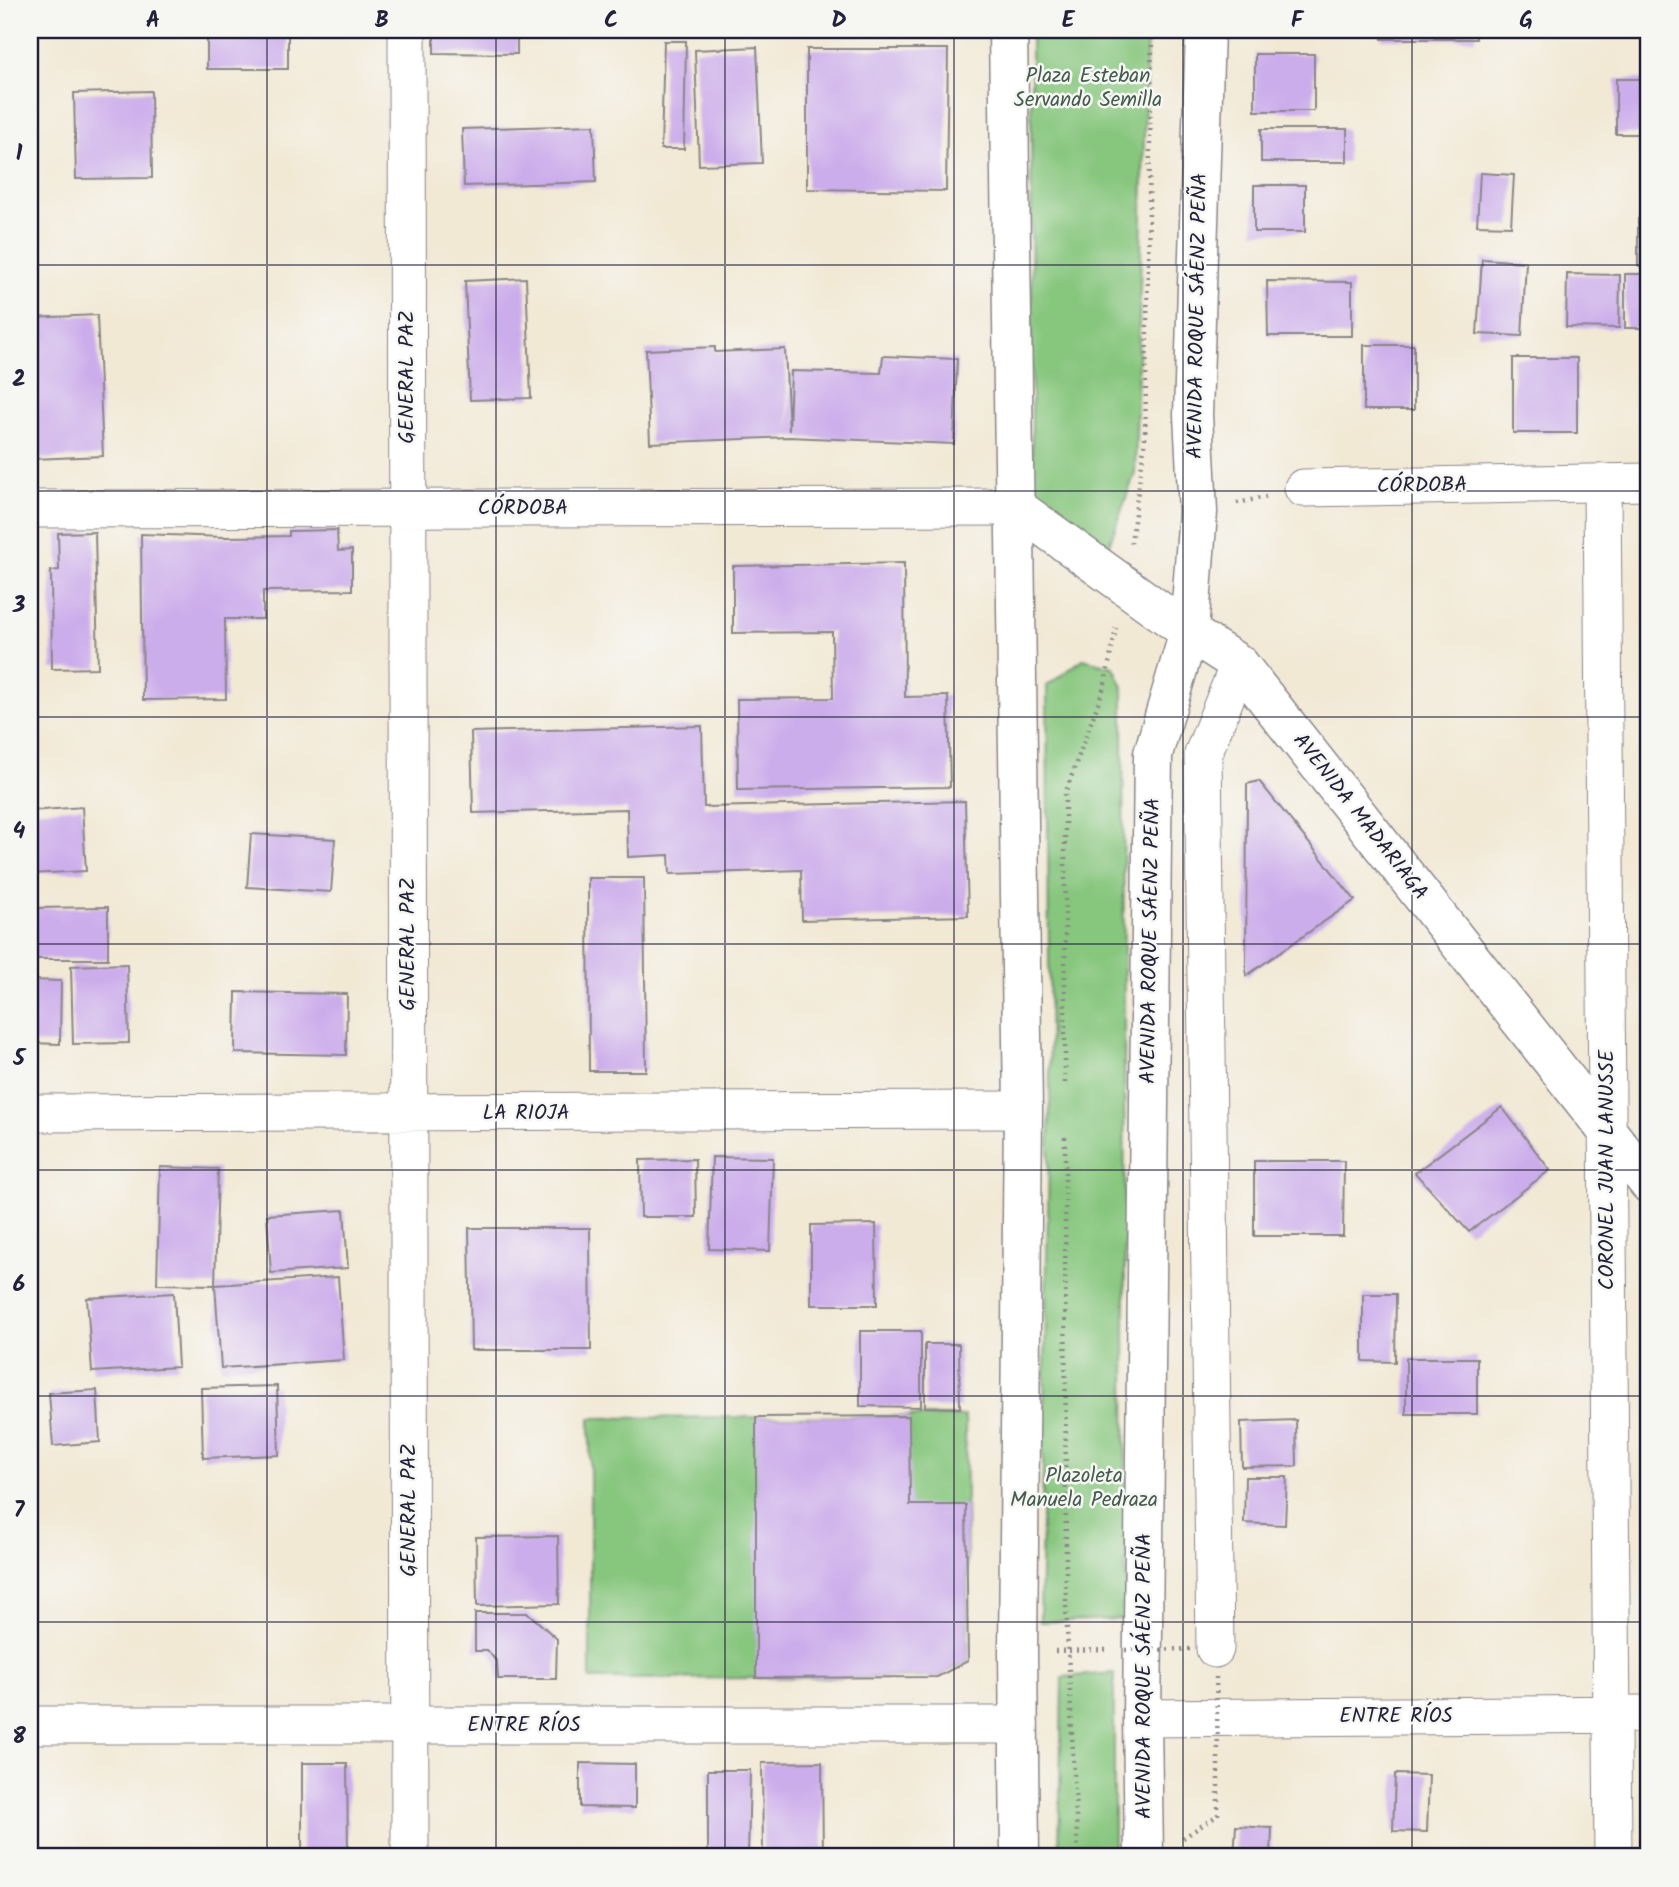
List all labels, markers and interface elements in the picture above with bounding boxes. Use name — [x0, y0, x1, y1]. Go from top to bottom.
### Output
text: A — [146, 3, 160, 39]
text: B — [375, 3, 389, 39]
text: C — [604, 3, 618, 39]
text: D — [831, 3, 847, 39]
text: E — [1062, 3, 1076, 39]
text: F — [1291, 3, 1305, 39]
text: G — [1519, 3, 1533, 39]
park label: Plaza Esteban Servando Semilla — [1014, 60, 1162, 117]
text: 1 — [16, 136, 23, 172]
street label: AVENIDA ROQUE SÁENZ PEÑA — [1179, 173, 1217, 459]
street label: GENERAL PAZ — [391, 310, 424, 444]
text: 2 — [12, 362, 26, 398]
street label: CÓRDOBA — [1377, 469, 1467, 503]
street label: CÓRDOBA — [478, 492, 568, 525]
text: 3 — [12, 588, 26, 624]
street label: AVENIDA MADARIAGA — [1284, 726, 1436, 908]
street label: AVENIDA ROQUE SÁENZ PEÑA — [1132, 798, 1170, 1084]
text: 4 — [13, 814, 26, 850]
street label: GENERAL PAZ — [392, 877, 425, 1011]
text: 5 — [12, 1041, 27, 1077]
street label: CORONEL JUAN LANUSSE — [1591, 1049, 1624, 1290]
street label: LA RIOJA — [483, 1097, 569, 1130]
text: 6 — [13, 1267, 25, 1303]
street label: GENERAL PAZ — [393, 1443, 426, 1577]
park label: Plazoleta Manuela Pedraza — [1010, 1460, 1158, 1517]
text: 7 — [14, 1493, 26, 1529]
street label: AVENIDA ROQUE SÁENZ PEÑA — [1128, 1533, 1161, 1819]
street label: ENTRE RÍOS — [1339, 1700, 1453, 1733]
street label: ENTRE RÍOS — [467, 1709, 581, 1742]
text: 8 — [12, 1719, 26, 1755]

